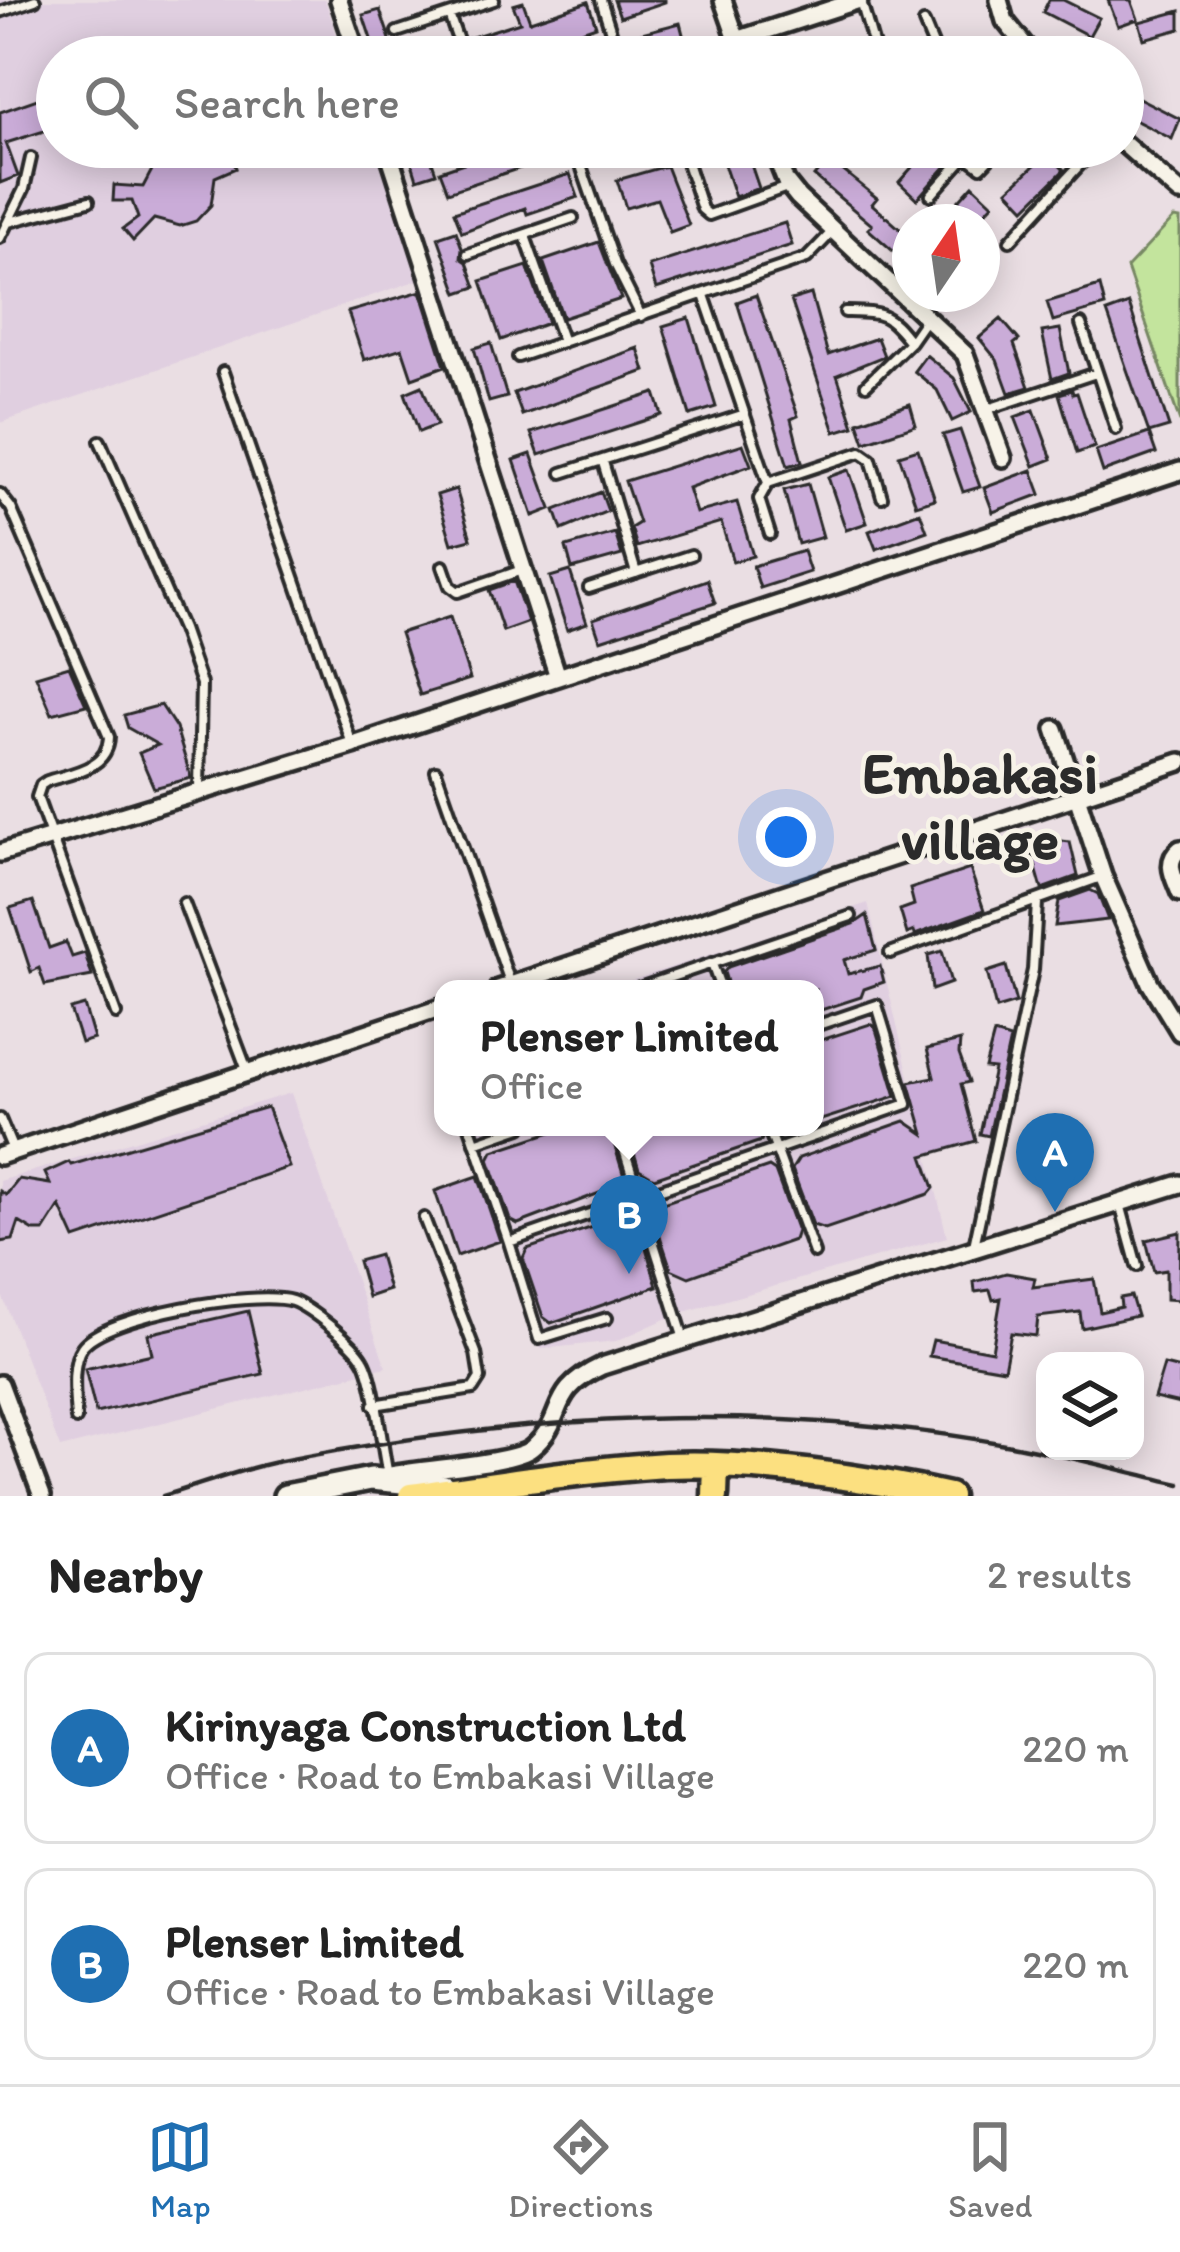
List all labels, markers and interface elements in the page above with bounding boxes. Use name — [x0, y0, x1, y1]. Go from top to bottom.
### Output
search box — [36, 36, 1144, 168]
icon: search — [78, 69, 144, 135]
text: Search here — [174, 75, 400, 129]
north arrow — [892, 204, 1000, 312]
district label: Embakasi village — [862, 739, 1098, 873]
your location — [756, 807, 816, 867]
popup — [434, 980, 824, 1136]
text: Plenser Limited — [480, 1008, 778, 1062]
text: Office — [480, 1062, 583, 1109]
pin: A — [1016, 1113, 1094, 1212]
pin: B — [590, 1175, 668, 1274]
map controls — [1036, 1352, 1144, 1460]
button: layers — [1036, 1352, 1144, 1460]
text: Nearby — [48, 1544, 203, 1605]
text: 2 results — [987, 1551, 1132, 1598]
text: Kirinyaga Construction Ltd — [165, 1698, 686, 1752]
text: A — [78, 1725, 102, 1772]
text: 220 m — [1022, 1725, 1129, 1772]
text: Office · Road to Embakasi Village — [165, 1752, 715, 1799]
text: Plenser Limited — [165, 1914, 464, 1968]
text: B — [77, 1941, 103, 1988]
text: 220 m — [1022, 1941, 1129, 1988]
text: Office · Road to Embakasi Village — [165, 1968, 715, 2015]
tab: Map — [147, 2114, 213, 2225]
tab: Directions — [508, 2114, 653, 2225]
tab: Saved — [948, 2114, 1033, 2225]

